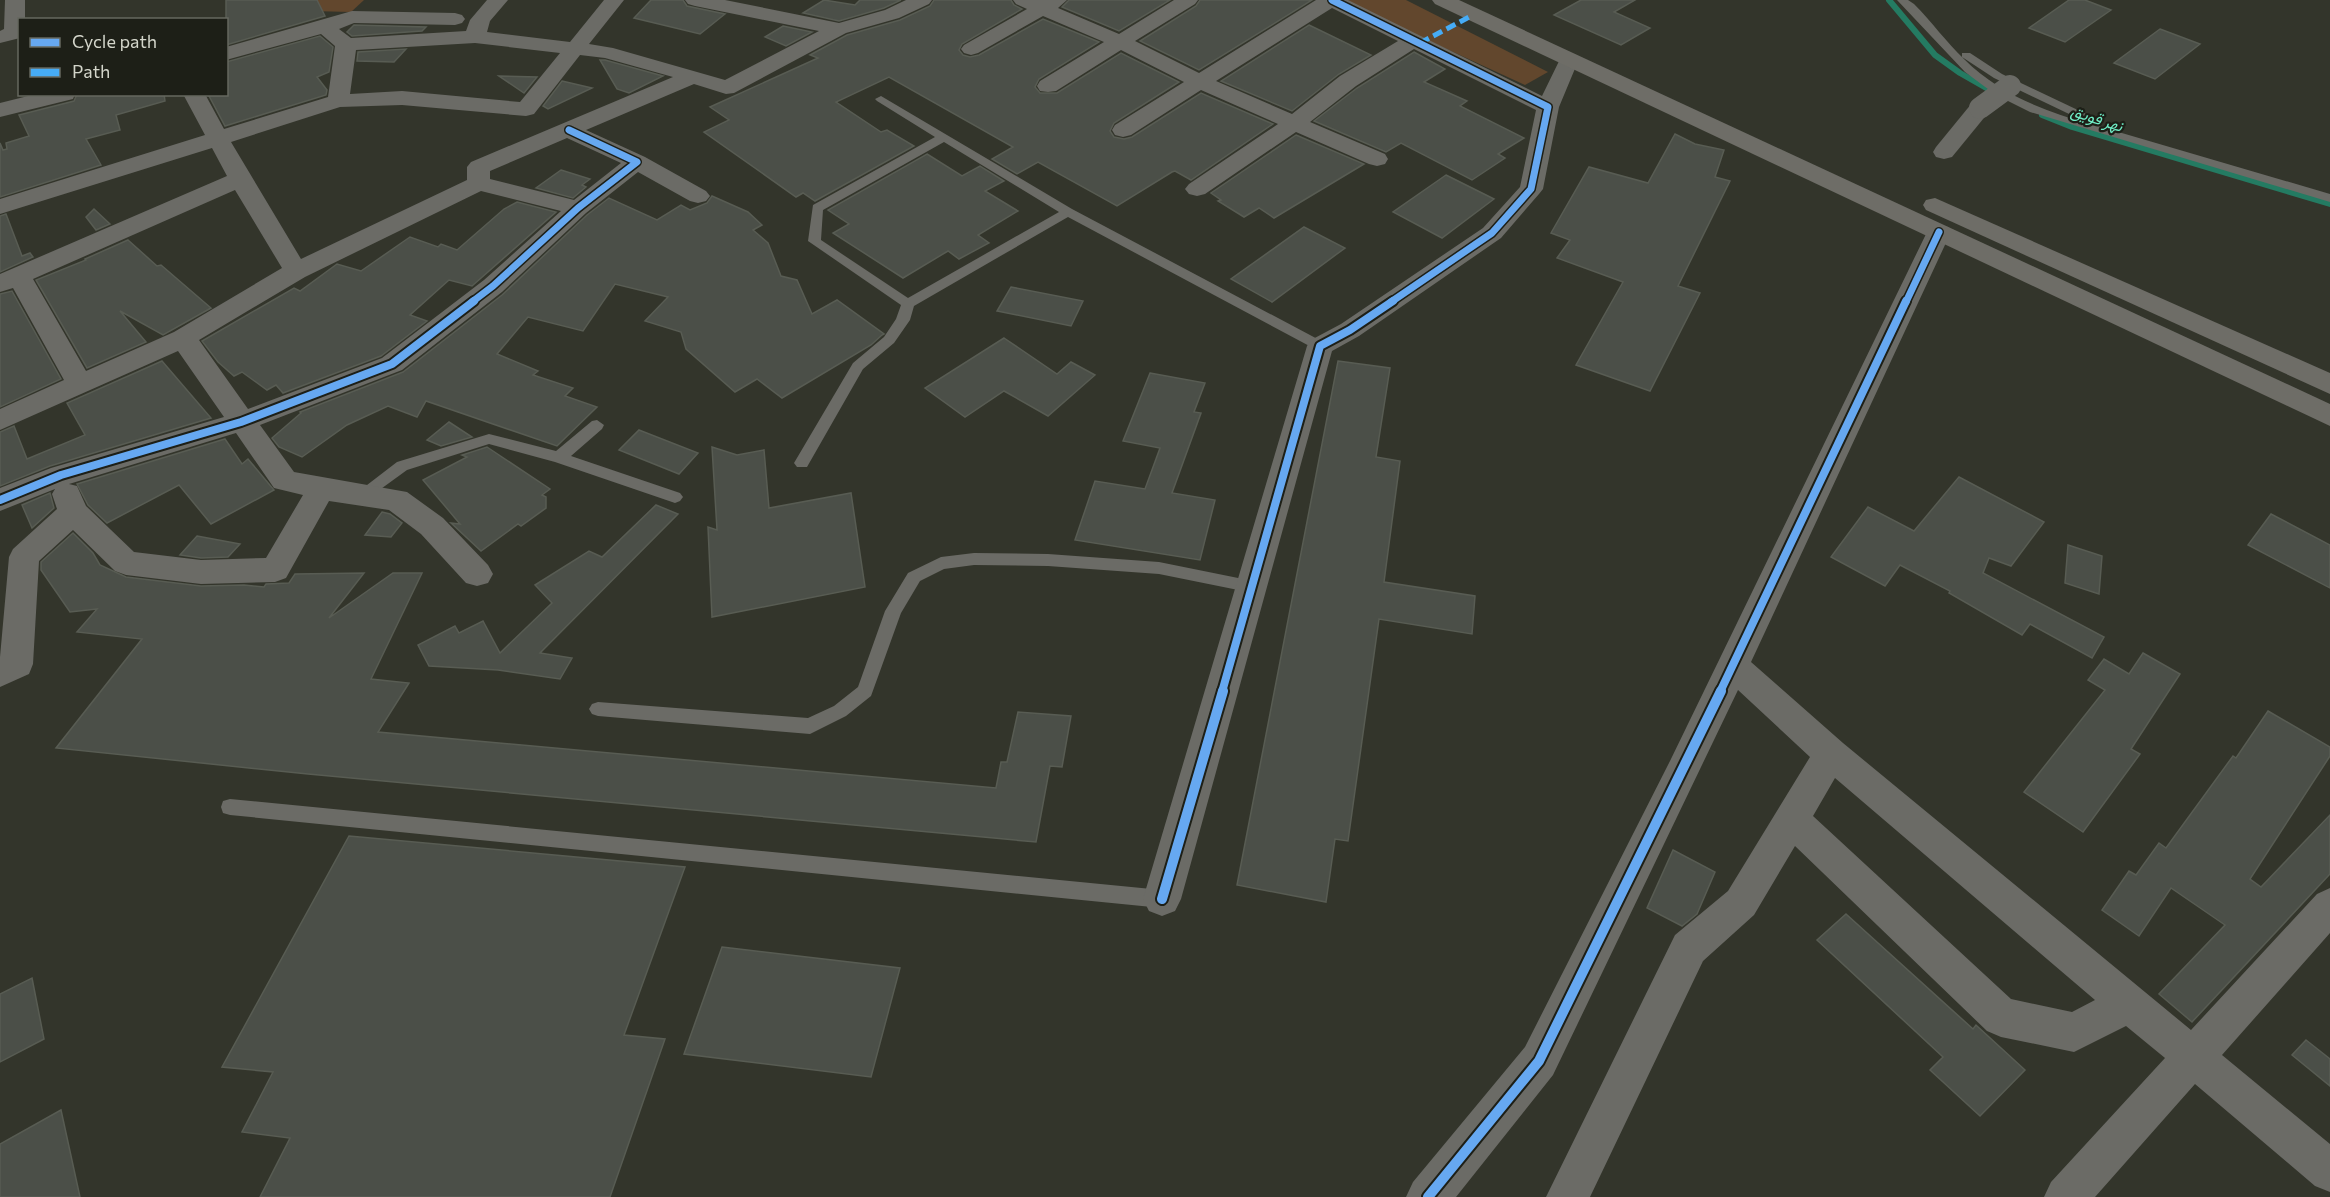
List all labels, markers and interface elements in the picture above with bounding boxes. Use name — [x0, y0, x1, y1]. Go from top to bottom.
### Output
legend — [18, 18, 228, 96]
text: Cycle path — [72, 30, 157, 52]
text: Path — [72, 60, 110, 82]
water label: نهر قويق — [2068, 100, 2127, 137]

